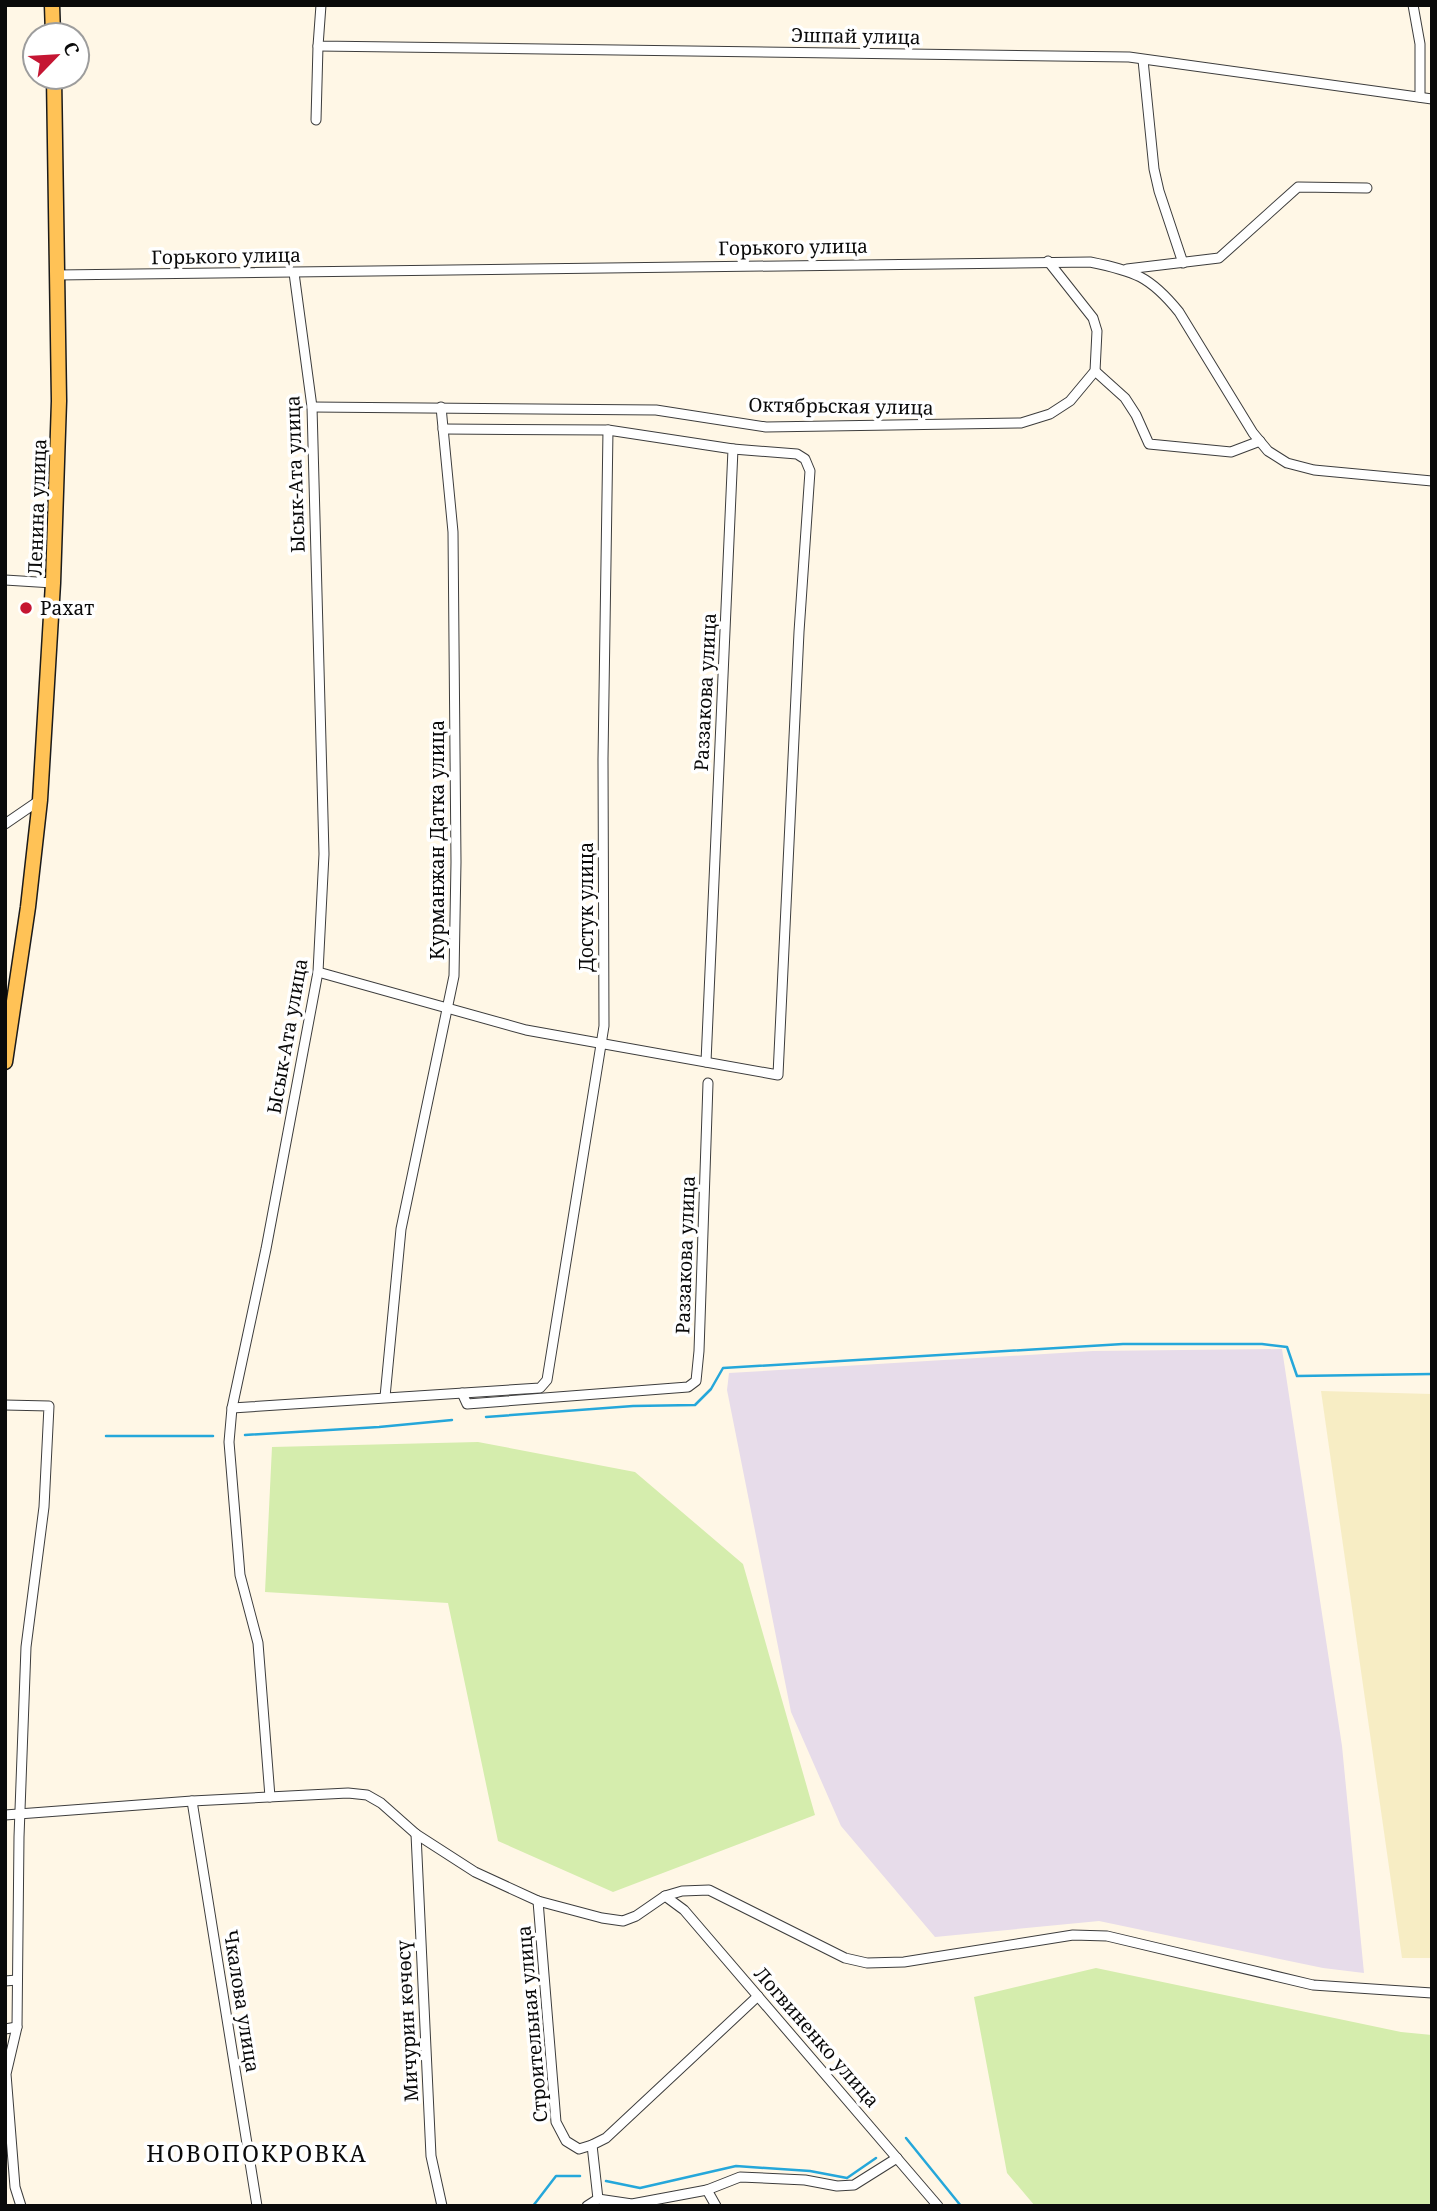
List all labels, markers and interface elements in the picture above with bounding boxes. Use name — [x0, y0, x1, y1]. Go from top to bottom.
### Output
north arrow — [21, 21, 91, 91]
street label: Эшпай улица — [791, 22, 921, 50]
text: С — [57, 38, 86, 60]
street label: Горького улица — [718, 233, 868, 261]
street label: Горького улица — [151, 242, 301, 270]
street label: Октябрьская улица — [748, 391, 934, 421]
street label: Ысык-Ата улица — [279, 395, 311, 553]
street label: Ленина улица — [22, 438, 52, 576]
place label: Рахат — [40, 595, 94, 621]
marker: Рахат — [18, 600, 34, 616]
street label: Раззакова улица — [688, 612, 722, 772]
street label: Курманжан Датка улица — [424, 720, 450, 960]
street label: Достук улица — [573, 842, 599, 972]
street label: Ысык-Ата улица — [261, 956, 313, 1116]
street label: Раззакова улица — [669, 1175, 701, 1335]
street label: Строительная улица — [510, 1924, 554, 2124]
street label: Чкалова улица — [218, 1928, 266, 2074]
street label: Мичурин көчөсү — [390, 1939, 424, 2103]
street label: Логвиненко улица — [749, 1961, 885, 2113]
district label: НОВОПОКРОВКА — [146, 2137, 368, 2169]

